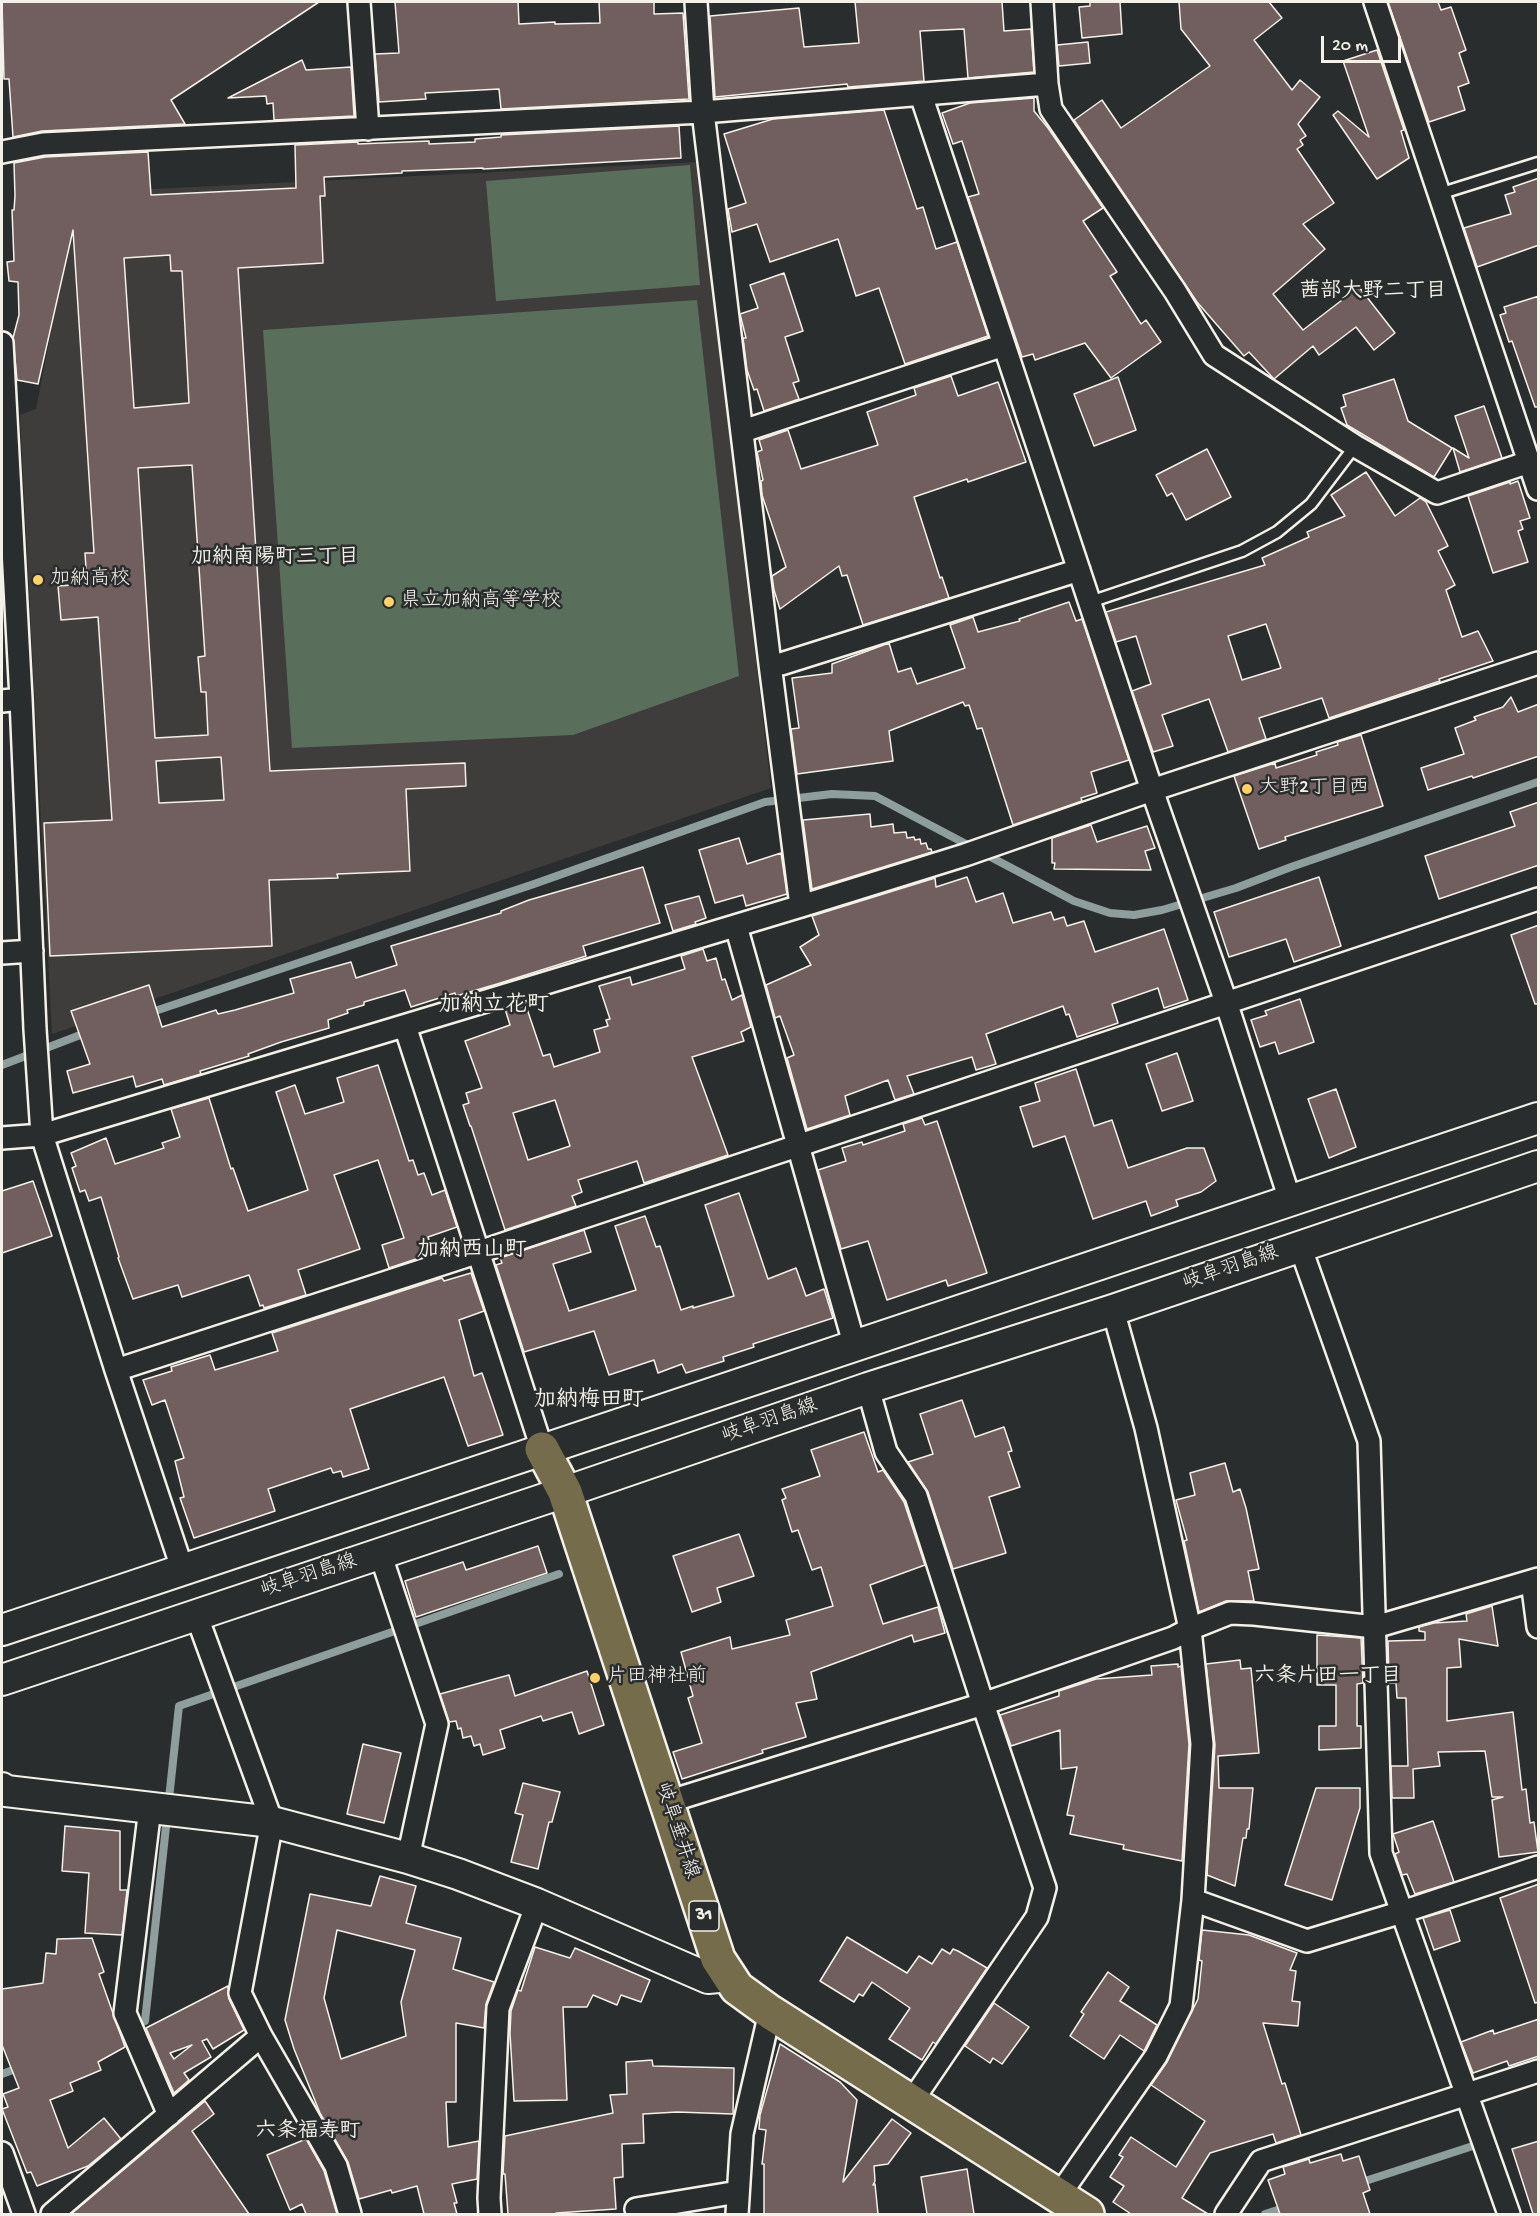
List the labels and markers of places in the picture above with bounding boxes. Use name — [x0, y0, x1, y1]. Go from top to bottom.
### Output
place label: 加納高校 — [50, 568, 130, 592]
marker: 加納高校 — [31, 573, 45, 587]
place label: 県立加納高等学校 — [401, 590, 561, 614]
marker: 県立加納高等学校 — [382, 595, 396, 609]
place label: 大野2丁目西 — [1259, 777, 1369, 801]
marker: 大野2丁目西 — [1240, 782, 1254, 796]
place label: 片田神社前 — [607, 1666, 707, 1690]
marker: 片田神社前 — [588, 1671, 602, 1685]

